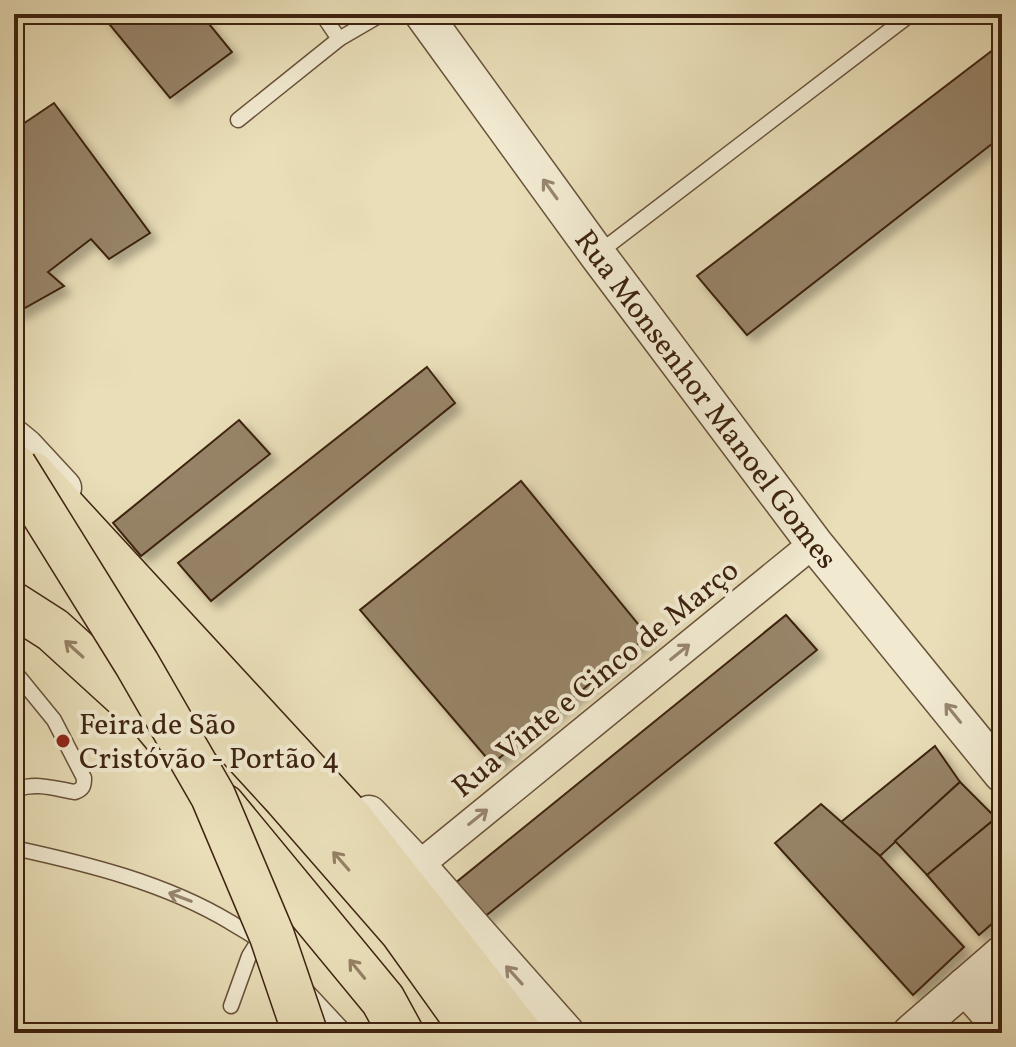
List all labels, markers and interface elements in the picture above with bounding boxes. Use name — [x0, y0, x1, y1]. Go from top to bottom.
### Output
one-way arrow — [542, 179, 559, 200]
street label: Rua Monsenhor Manoel Gomes — [563, 222, 846, 579]
street label: Rua Vinte e Cinco de Março — [444, 551, 749, 809]
one-way arrow — [64, 640, 84, 659]
one-way arrow — [669, 643, 690, 661]
one-way arrow — [944, 704, 962, 724]
place label: Feira de São Cristóvão - Portão 4 — [79, 705, 340, 781]
marker: Feira de São Cristóvão - Portão 4 — [54, 732, 72, 750]
one-way arrow — [468, 808, 488, 826]
one-way arrow — [332, 852, 350, 872]
one-way arrow — [168, 889, 193, 903]
one-way arrow — [348, 959, 366, 980]
one-way arrow — [505, 965, 523, 985]

